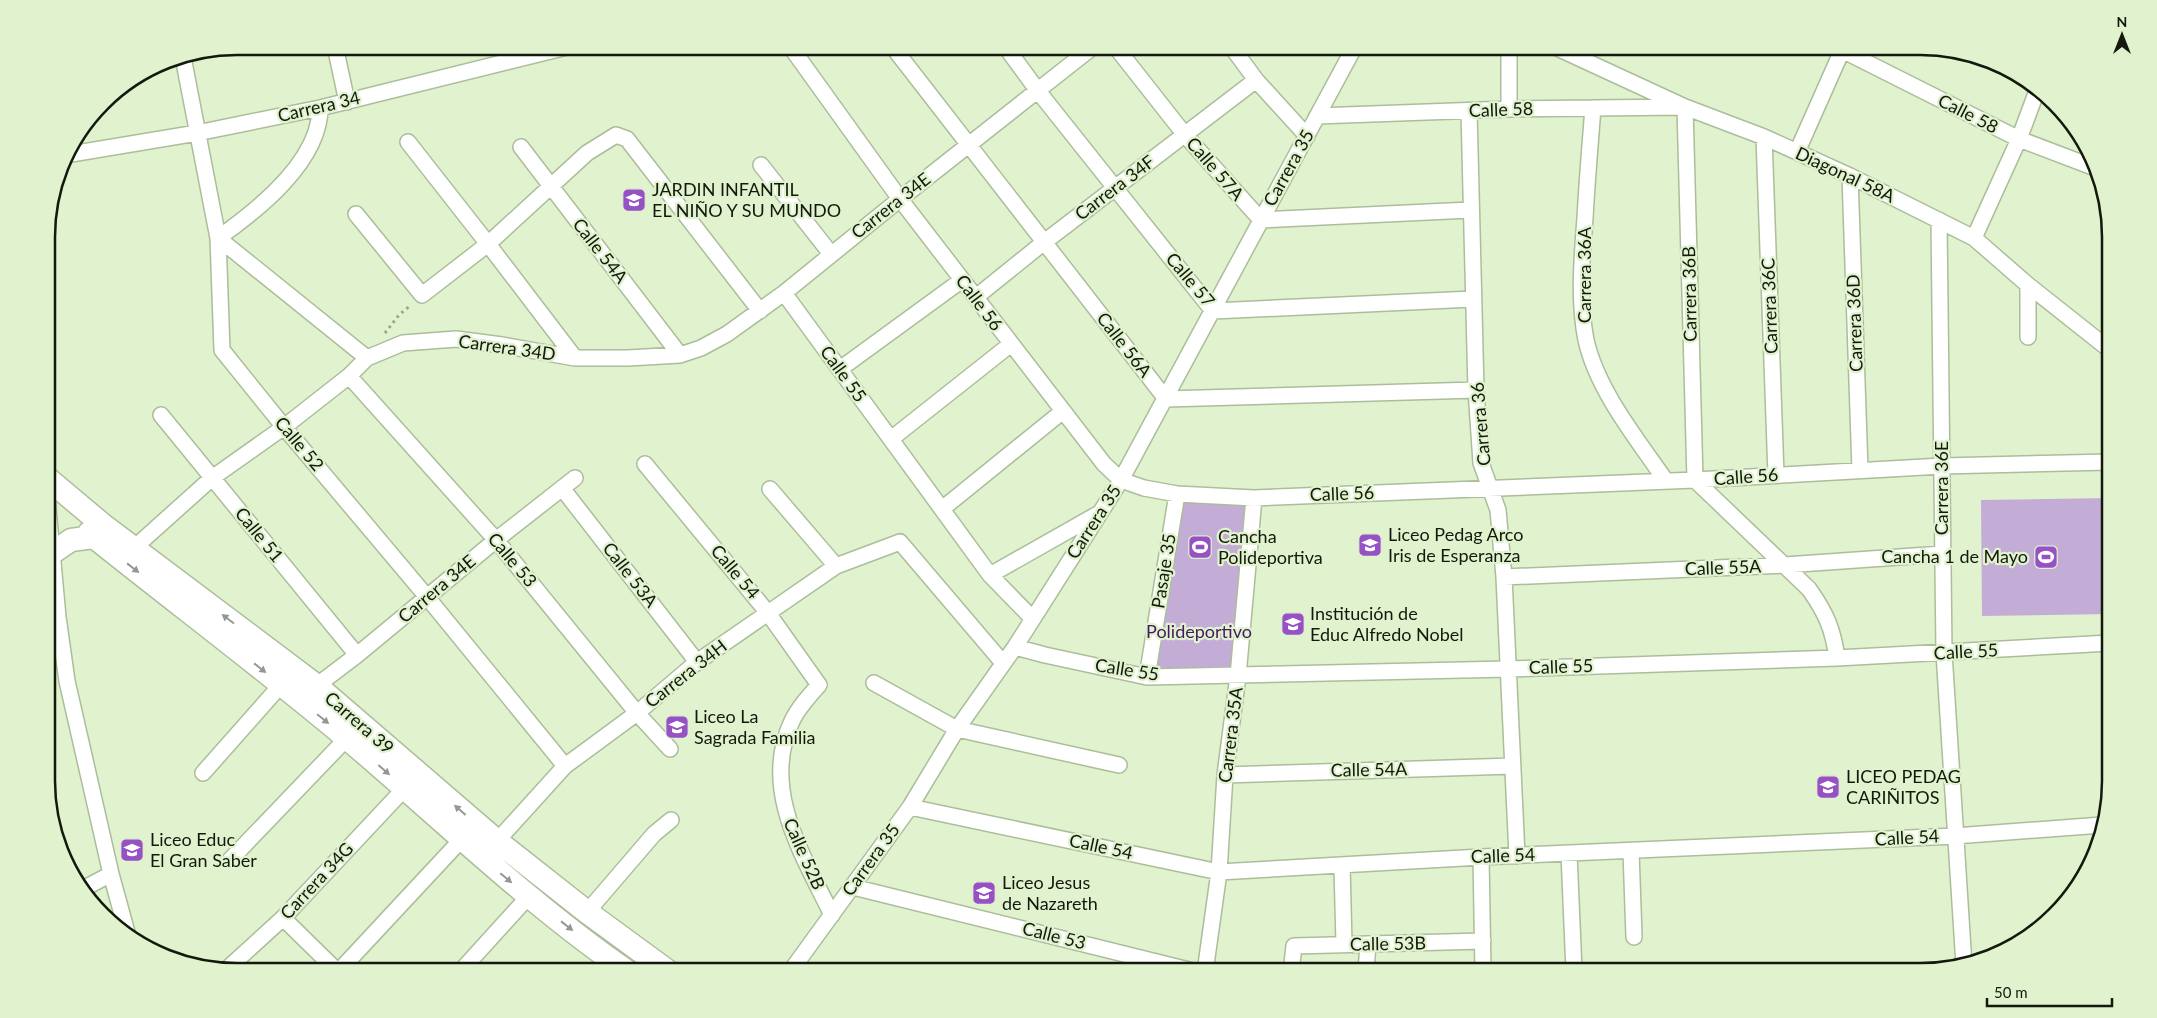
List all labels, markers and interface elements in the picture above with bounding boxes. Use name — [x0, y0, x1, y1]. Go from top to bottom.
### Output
north arrow — [2097, 10, 2147, 60]
text: N — [2117, 13, 2127, 30]
street label: Carrera 34 — [275, 86, 362, 126]
street label: Calle 58 — [1935, 89, 2002, 138]
street label: Calle 58 — [1468, 97, 1534, 121]
street label: Carrera 35 — [1258, 125, 1318, 210]
street label: Calle 57A — [1182, 132, 1250, 205]
street label: Diagonal 58A — [1792, 141, 1899, 207]
street label: Carrera 34F — [1070, 150, 1159, 224]
street label: Carrera 34E — [846, 167, 934, 243]
place label: JARDIN INFANTIL EL NIÑO Y SU MUNDO — [652, 178, 841, 221]
school or university icon: JARDIN INFANTIL EL NIÑO Y SU MUNDO — [621, 187, 647, 213]
street label: Calle 54A — [569, 213, 634, 288]
street label: Carrera 36A — [1573, 226, 1595, 323]
street label: Carrera 36B — [1677, 246, 1701, 342]
street label: Calle 57 — [1162, 248, 1220, 311]
street label: Carrera 36C — [1756, 258, 1782, 354]
street label: Calle 56 — [952, 270, 1008, 335]
street label: Carrera 36D — [1841, 274, 1867, 372]
street label: Calle 56A — [1093, 307, 1158, 382]
street label: Carrera 34D — [457, 329, 557, 365]
street label: Calle 55 — [816, 341, 872, 406]
street label: Carrera 36 — [1465, 381, 1495, 467]
street label: Calle 52 — [271, 412, 329, 475]
street label: Carrera 36E — [1930, 441, 1952, 535]
street label: Calle 56 — [1713, 463, 1779, 489]
street label: Carrera 35 — [1061, 480, 1125, 563]
street label: Calle 56 — [1309, 481, 1375, 505]
street label: Calle 51 — [231, 502, 289, 566]
place label: Liceo Pedag Arco Iris de Esperanza — [1388, 523, 1524, 566]
place label: Cancha Polideportiva — [1218, 525, 1323, 568]
street label: Calle 53 — [484, 528, 542, 591]
street label: Pasaje 35 — [1146, 532, 1180, 610]
school or university icon: Liceo Pedag Arco Iris de Esperanza — [1357, 532, 1383, 558]
sports icon: Cancha Polideportiva — [1187, 534, 1213, 560]
street label: Calle 53A — [599, 537, 664, 612]
street label: Calle 54 — [707, 540, 765, 603]
sports icon: Cancha 1 de Mayo — [2033, 544, 2059, 570]
place label: Cancha 1 de Mayo — [1881, 545, 2028, 567]
street label: Carrera 34E — [393, 549, 480, 627]
street label: Calle 55A — [1684, 555, 1762, 579]
one-way arrow — [126, 562, 139, 573]
place label: Institución de Educ Alfredo Nobel — [1310, 602, 1464, 645]
school or university icon: Institución de Educ Alfredo Nobel — [1280, 611, 1306, 637]
one-way arrow — [222, 614, 235, 625]
park label: Polideportivo — [1146, 620, 1252, 642]
street label: Carrera 34H — [640, 634, 731, 712]
street label: Calle 55 — [1933, 638, 1999, 664]
street label: Calle 55 — [1094, 653, 1161, 685]
street label: Calle 55 — [1528, 654, 1594, 678]
one-way arrow — [253, 663, 266, 674]
street label: Carrera 35A — [1213, 685, 1247, 784]
street label: Carrera 39 — [321, 686, 399, 758]
place label: Liceo La Sagrada Familia — [694, 705, 815, 748]
one-way arrow — [316, 713, 329, 724]
school or university icon: Liceo La Sagrada Familia — [664, 714, 690, 740]
street label: Calle 54A — [1330, 757, 1408, 781]
one-way arrow — [378, 765, 391, 776]
place label: LICEO PEDAG CARIÑITOS — [1846, 765, 1961, 808]
school or university icon: LICEO PEDAG CARIÑITOS — [1815, 774, 1841, 800]
one-way arrow — [454, 804, 467, 815]
street label: Calle 52B — [779, 814, 830, 893]
street label: Carrera 35 — [837, 819, 904, 900]
street label: Calle 54 — [1874, 824, 1940, 850]
place label: Liceo Educ El Gran Saber — [150, 828, 257, 871]
street label: Calle 54 — [1067, 829, 1135, 863]
school or university icon: Liceo Educ El Gran Saber — [119, 837, 145, 863]
street label: Carrera 34G — [275, 837, 357, 923]
street label: Calle 54 — [1470, 843, 1536, 867]
place label: Liceo Jesus de Nazareth — [1002, 871, 1098, 914]
one-way arrow — [500, 872, 513, 883]
school or university icon: Liceo Jesus de Nazareth — [971, 880, 997, 906]
street label: Calle 53 — [1020, 917, 1088, 954]
one-way arrow — [560, 921, 574, 931]
street label: Calle 53B — [1350, 931, 1426, 955]
scale bar — [1987, 976, 2112, 1008]
text: 50 m — [1994, 983, 2028, 1001]

